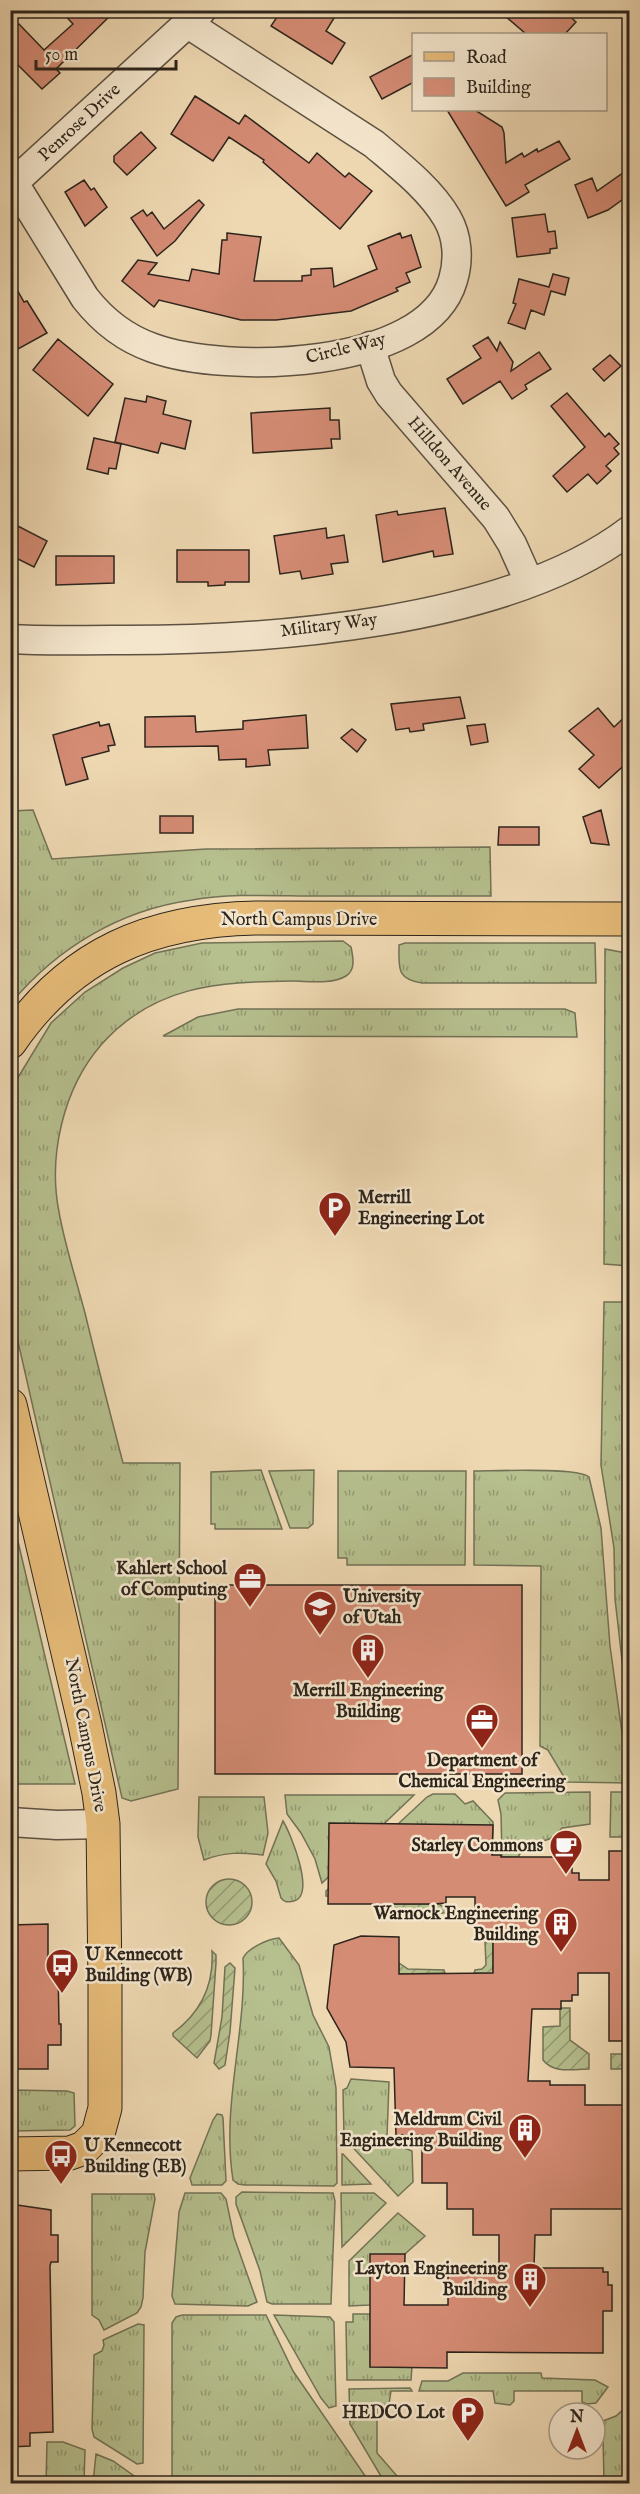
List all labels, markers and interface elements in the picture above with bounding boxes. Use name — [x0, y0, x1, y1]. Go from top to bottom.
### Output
scale bar — [36, 33, 176, 71]
legend — [412, 33, 607, 111]
text: 50 m — [45, 44, 78, 67]
text: Road — [466, 47, 507, 70]
text: Building — [466, 77, 531, 100]
street label: Penrose Drive — [34, 79, 126, 167]
street label: Circle Way — [304, 328, 388, 370]
street label: Hilldon Avenue — [402, 412, 496, 516]
street label: Military Way — [279, 609, 379, 643]
street label: North Campus Drive — [221, 909, 377, 932]
place label: Merrill Engineering Lot — [358, 1187, 485, 1231]
parking icon: Merrill Engineering Lot — [317, 1190, 353, 1237]
place label: Kahlert School of Computing — [116, 1558, 228, 1602]
office icon: Kahlert School of Computing — [232, 1561, 268, 1608]
place label: University of Utah — [342, 1586, 422, 1630]
school or university icon: University of Utah — [302, 1589, 338, 1636]
building icon: Merrill Engineering Building — [350, 1632, 386, 1679]
street label: North Campus Drive — [59, 1656, 111, 1814]
place label: Merrill Engineering Building — [293, 1680, 444, 1724]
office icon: Department of Chemical Engineering — [464, 1702, 500, 1749]
place label: Department of Chemical Engineering — [398, 1750, 567, 1794]
cafe icon: Starley Commons — [548, 1828, 584, 1875]
place label: Starley Commons — [411, 1835, 544, 1858]
place label: Warnock Engineering Building — [372, 1903, 539, 1947]
building icon: Warnock Engineering Building — [543, 1906, 579, 1953]
place label: U Kennecott Building (WB) — [84, 1944, 192, 1988]
bus stop icon: U Kennecott Building (WB) — [44, 1947, 80, 1994]
place label: Meldrum Civil Engineering Building — [340, 2109, 503, 2153]
building icon: Meldrum Civil Engineering Building — [507, 2112, 543, 2159]
place label: U Kennecott Building (EB) — [83, 2135, 186, 2179]
bus stop icon: U Kennecott Building (EB) — [43, 2138, 79, 2185]
place label: Layton Engineering Building — [355, 2258, 508, 2302]
building icon: Layton Engineering Building — [512, 2261, 548, 2308]
parking icon: HEDCO Lot — [450, 2395, 486, 2442]
north arrow — [547, 2401, 607, 2461]
place label: HEDCO Lot — [342, 2402, 446, 2425]
text: N — [569, 2408, 584, 2428]

